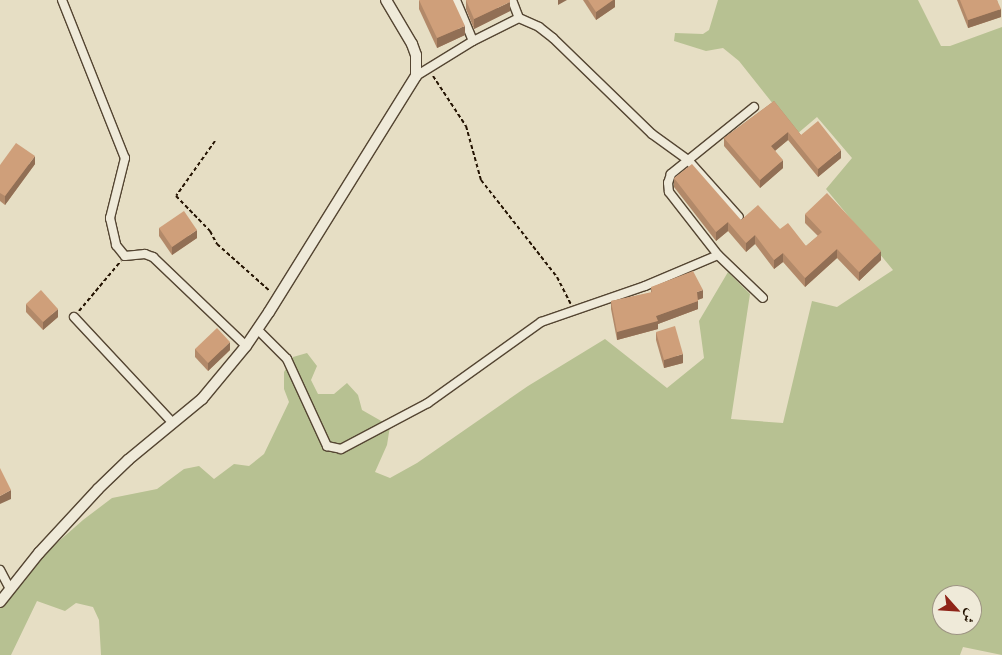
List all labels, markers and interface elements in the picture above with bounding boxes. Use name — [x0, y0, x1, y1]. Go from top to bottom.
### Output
north arrow — [932, 585, 982, 635]
text: ش — [958, 606, 981, 626]

